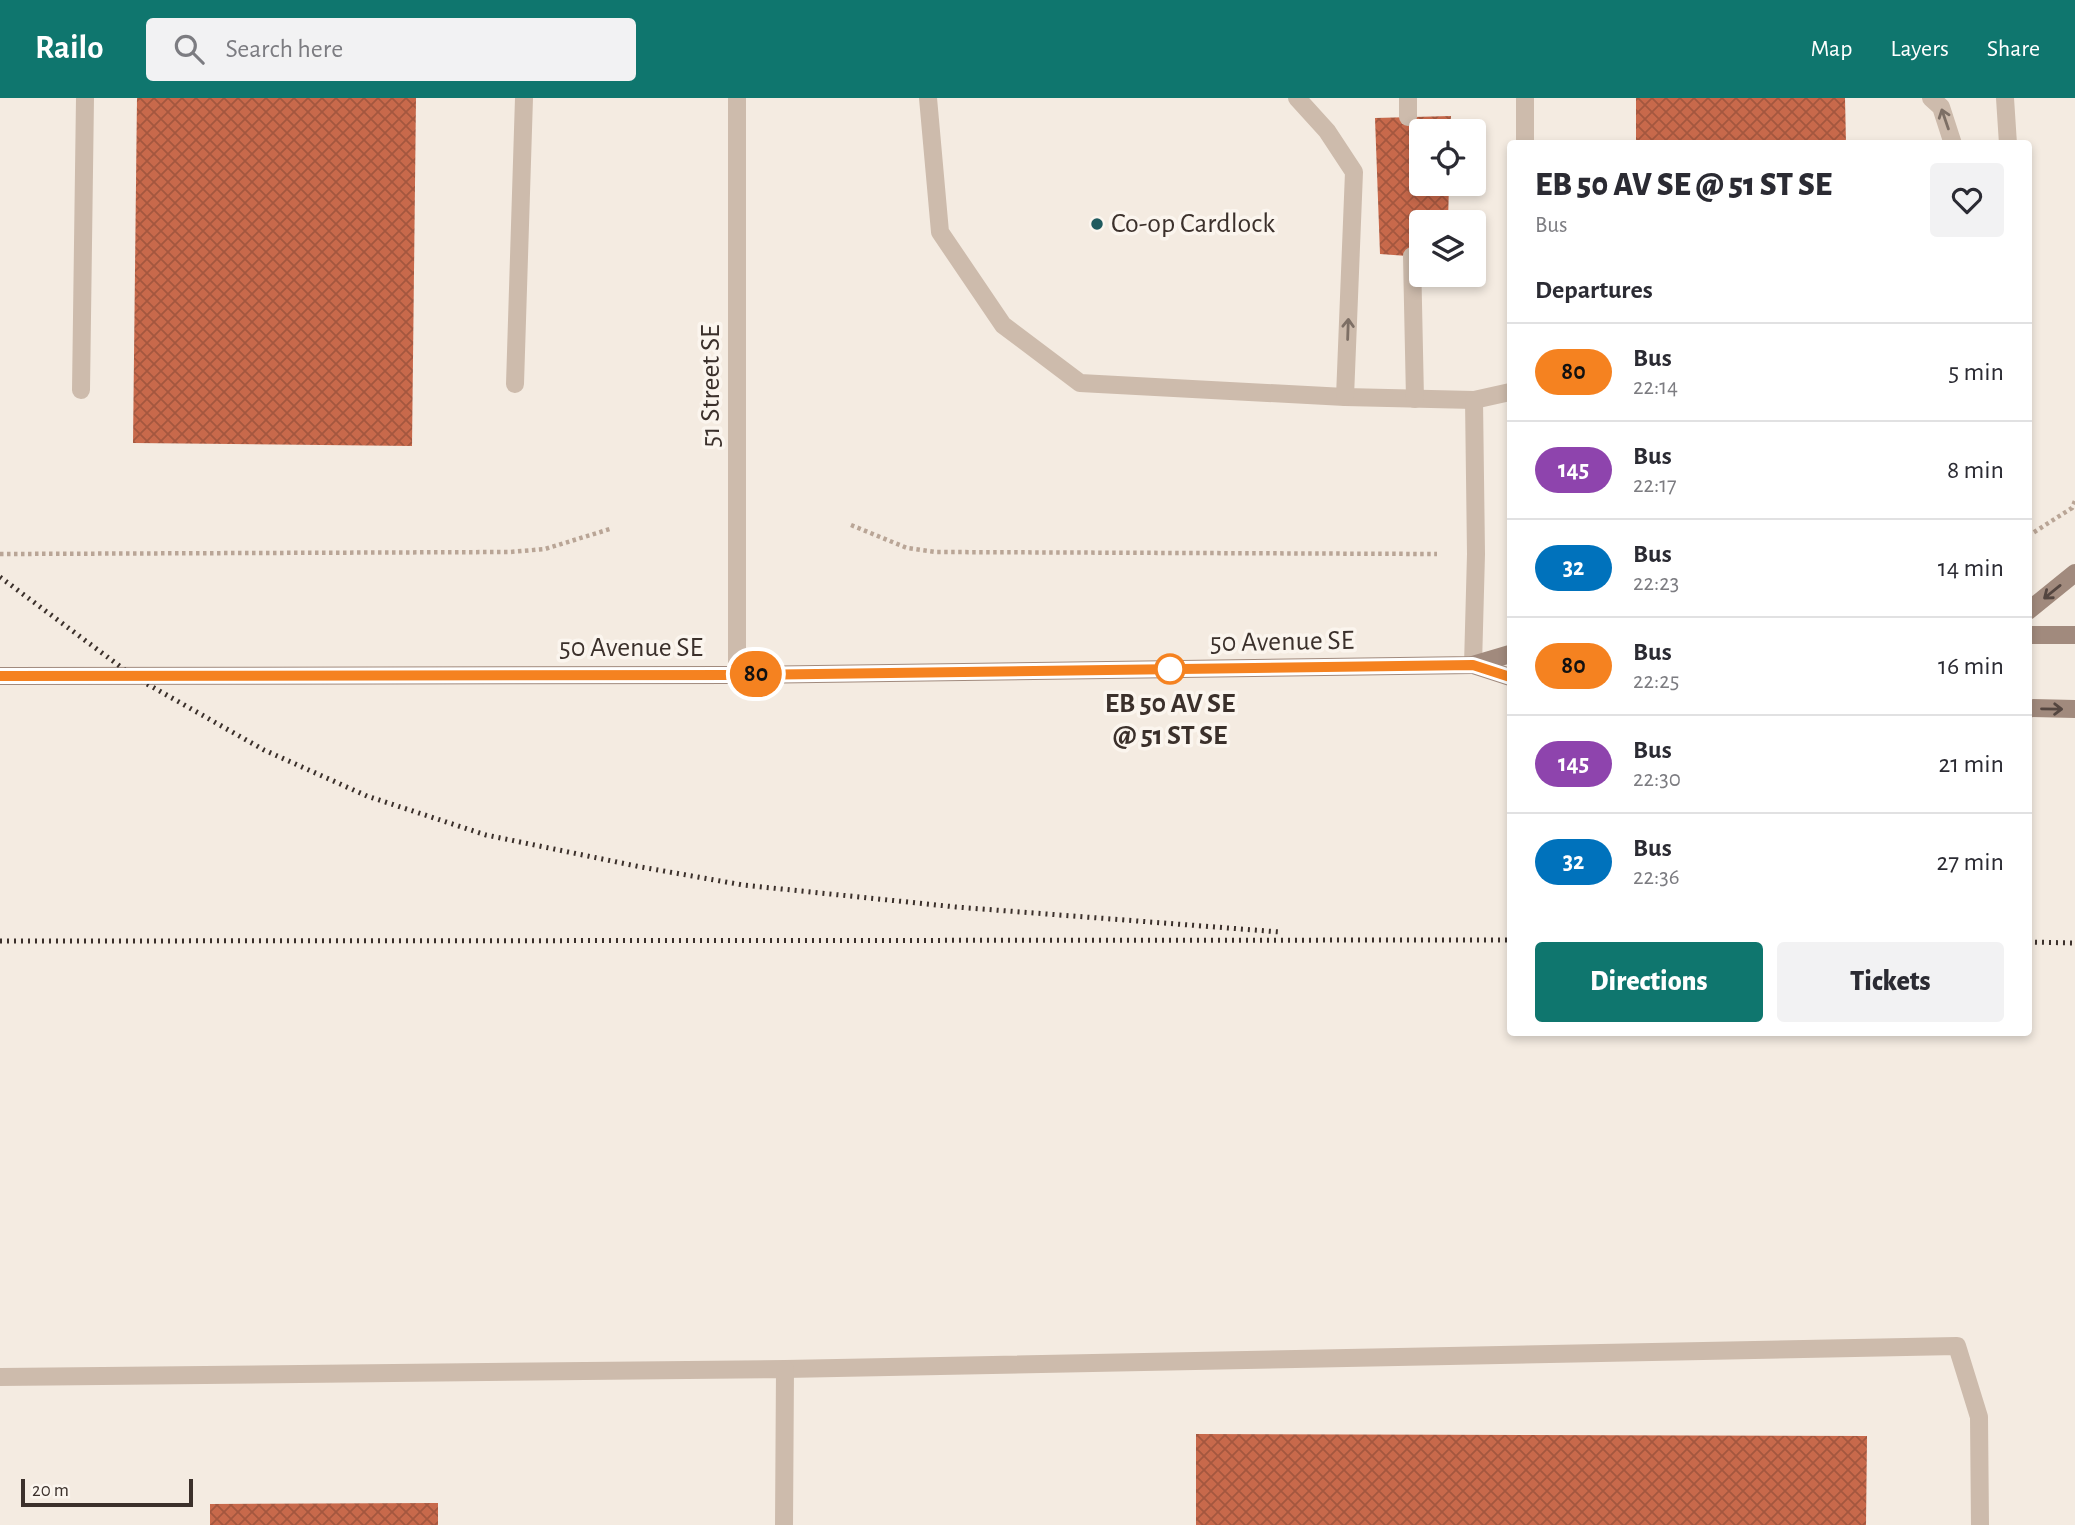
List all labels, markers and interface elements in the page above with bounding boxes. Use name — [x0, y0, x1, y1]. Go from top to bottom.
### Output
search box — [146, 18, 636, 81]
icon: search — [170, 30, 208, 68]
text: Railo — [35, 32, 104, 65]
text: Search here — [226, 36, 343, 62]
text: Map — [1810, 37, 1852, 61]
text: Layers — [1890, 37, 1949, 61]
text: Share — [1987, 37, 2040, 61]
one-way arrow — [1938, 109, 1950, 131]
map controls — [1409, 119, 1486, 287]
button: locate — [1409, 119, 1486, 196]
button: heart — [1930, 163, 2004, 237]
text: EB 50 AV SE @ 51 ST SE — [1535, 169, 1832, 202]
place label: Co-op Cardlock — [1111, 210, 1275, 238]
button: layers — [1409, 210, 1486, 287]
text: Bus — [1535, 214, 1568, 237]
marker: Co-op Cardlock — [1089, 216, 1105, 232]
text: Departures — [1535, 277, 1653, 303]
one-way arrow — [1341, 318, 1355, 341]
street label: 51 Street SE — [697, 324, 725, 448]
text: Bus — [1633, 345, 1672, 371]
text: 5 min — [1948, 359, 2004, 385]
text: 80 — [1561, 360, 1586, 384]
text: 22:14 — [1633, 376, 1678, 399]
text: Bus — [1633, 443, 1672, 469]
text: 8 min — [1947, 457, 2004, 483]
text: 145 — [1558, 458, 1589, 482]
text: 22:17 — [1633, 474, 1677, 497]
text: Bus — [1633, 541, 1672, 567]
text: 14 min — [1938, 555, 2004, 581]
text: 32 — [1563, 556, 1584, 580]
text: 22:23 — [1633, 572, 1679, 595]
one-way arrow — [2043, 584, 2061, 600]
street label: 50 Avenue SE — [1210, 627, 1354, 657]
street label: 50 Avenue SE — [559, 634, 703, 662]
text: Bus — [1633, 639, 1672, 665]
line badge: 80 — [724, 651, 788, 697]
text: 16 min — [1938, 653, 2004, 679]
marker: EB 50 AV SE @ 51 ST SE — [1155, 654, 1185, 684]
text: 80 — [1561, 654, 1586, 678]
text: 80 — [744, 662, 768, 686]
text: 22:25 — [1633, 670, 1679, 693]
place label: EB 50 AV SE @ 51 ST SE — [1105, 690, 1235, 750]
one-way arrow — [2040, 702, 2063, 716]
text: Bus — [1633, 737, 1672, 763]
text: 21 min — [1938, 751, 2004, 777]
text: 145 — [1558, 752, 1589, 776]
text: 22:30 — [1633, 768, 1681, 791]
text: Bus — [1633, 835, 1672, 861]
text: 27 min — [1937, 849, 2004, 875]
text: 32 — [1563, 850, 1584, 874]
text: 22:36 — [1633, 866, 1679, 889]
button: Directions — [1535, 942, 1763, 1022]
button: Tickets — [1777, 942, 2004, 1022]
scale bar — [21, 1476, 192, 1508]
text: 20 m — [32, 1481, 69, 1500]

